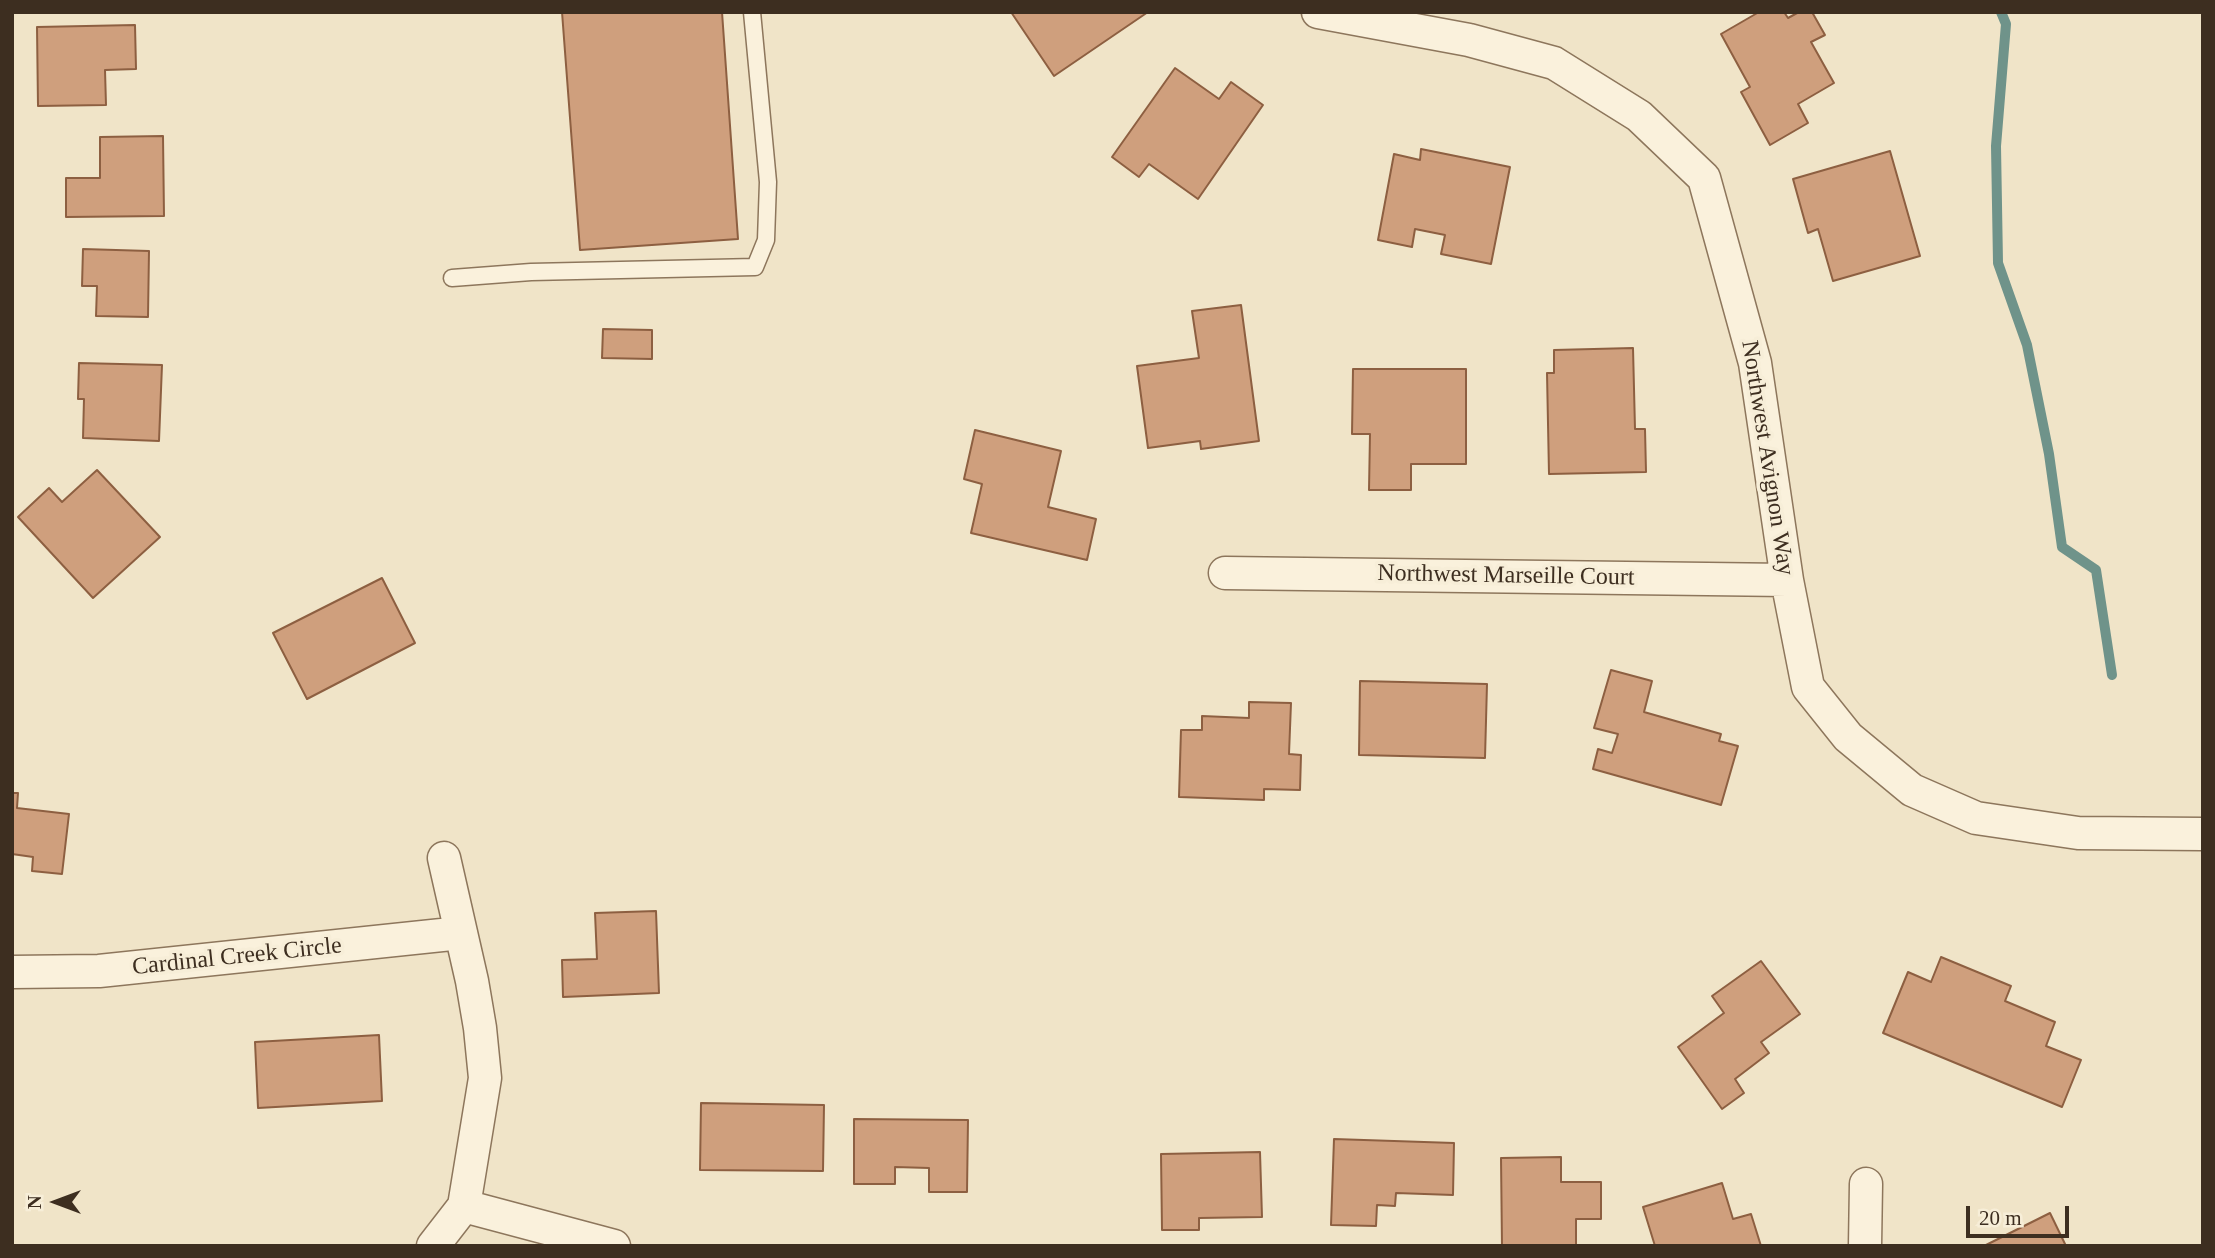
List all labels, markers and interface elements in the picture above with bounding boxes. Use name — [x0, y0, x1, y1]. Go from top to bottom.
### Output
street label: Northwest Avignon Way — [1734, 338, 1800, 578]
street label: Northwest Marseille Court — [1377, 559, 1635, 593]
street label: Cardinal Creek Circle — [131, 932, 343, 982]
north arrow — [21, 1167, 91, 1237]
scale bar — [1970, 1192, 2073, 1236]
text: N — [24, 1195, 45, 1209]
text: 20 m — [1979, 1206, 2022, 1230]

